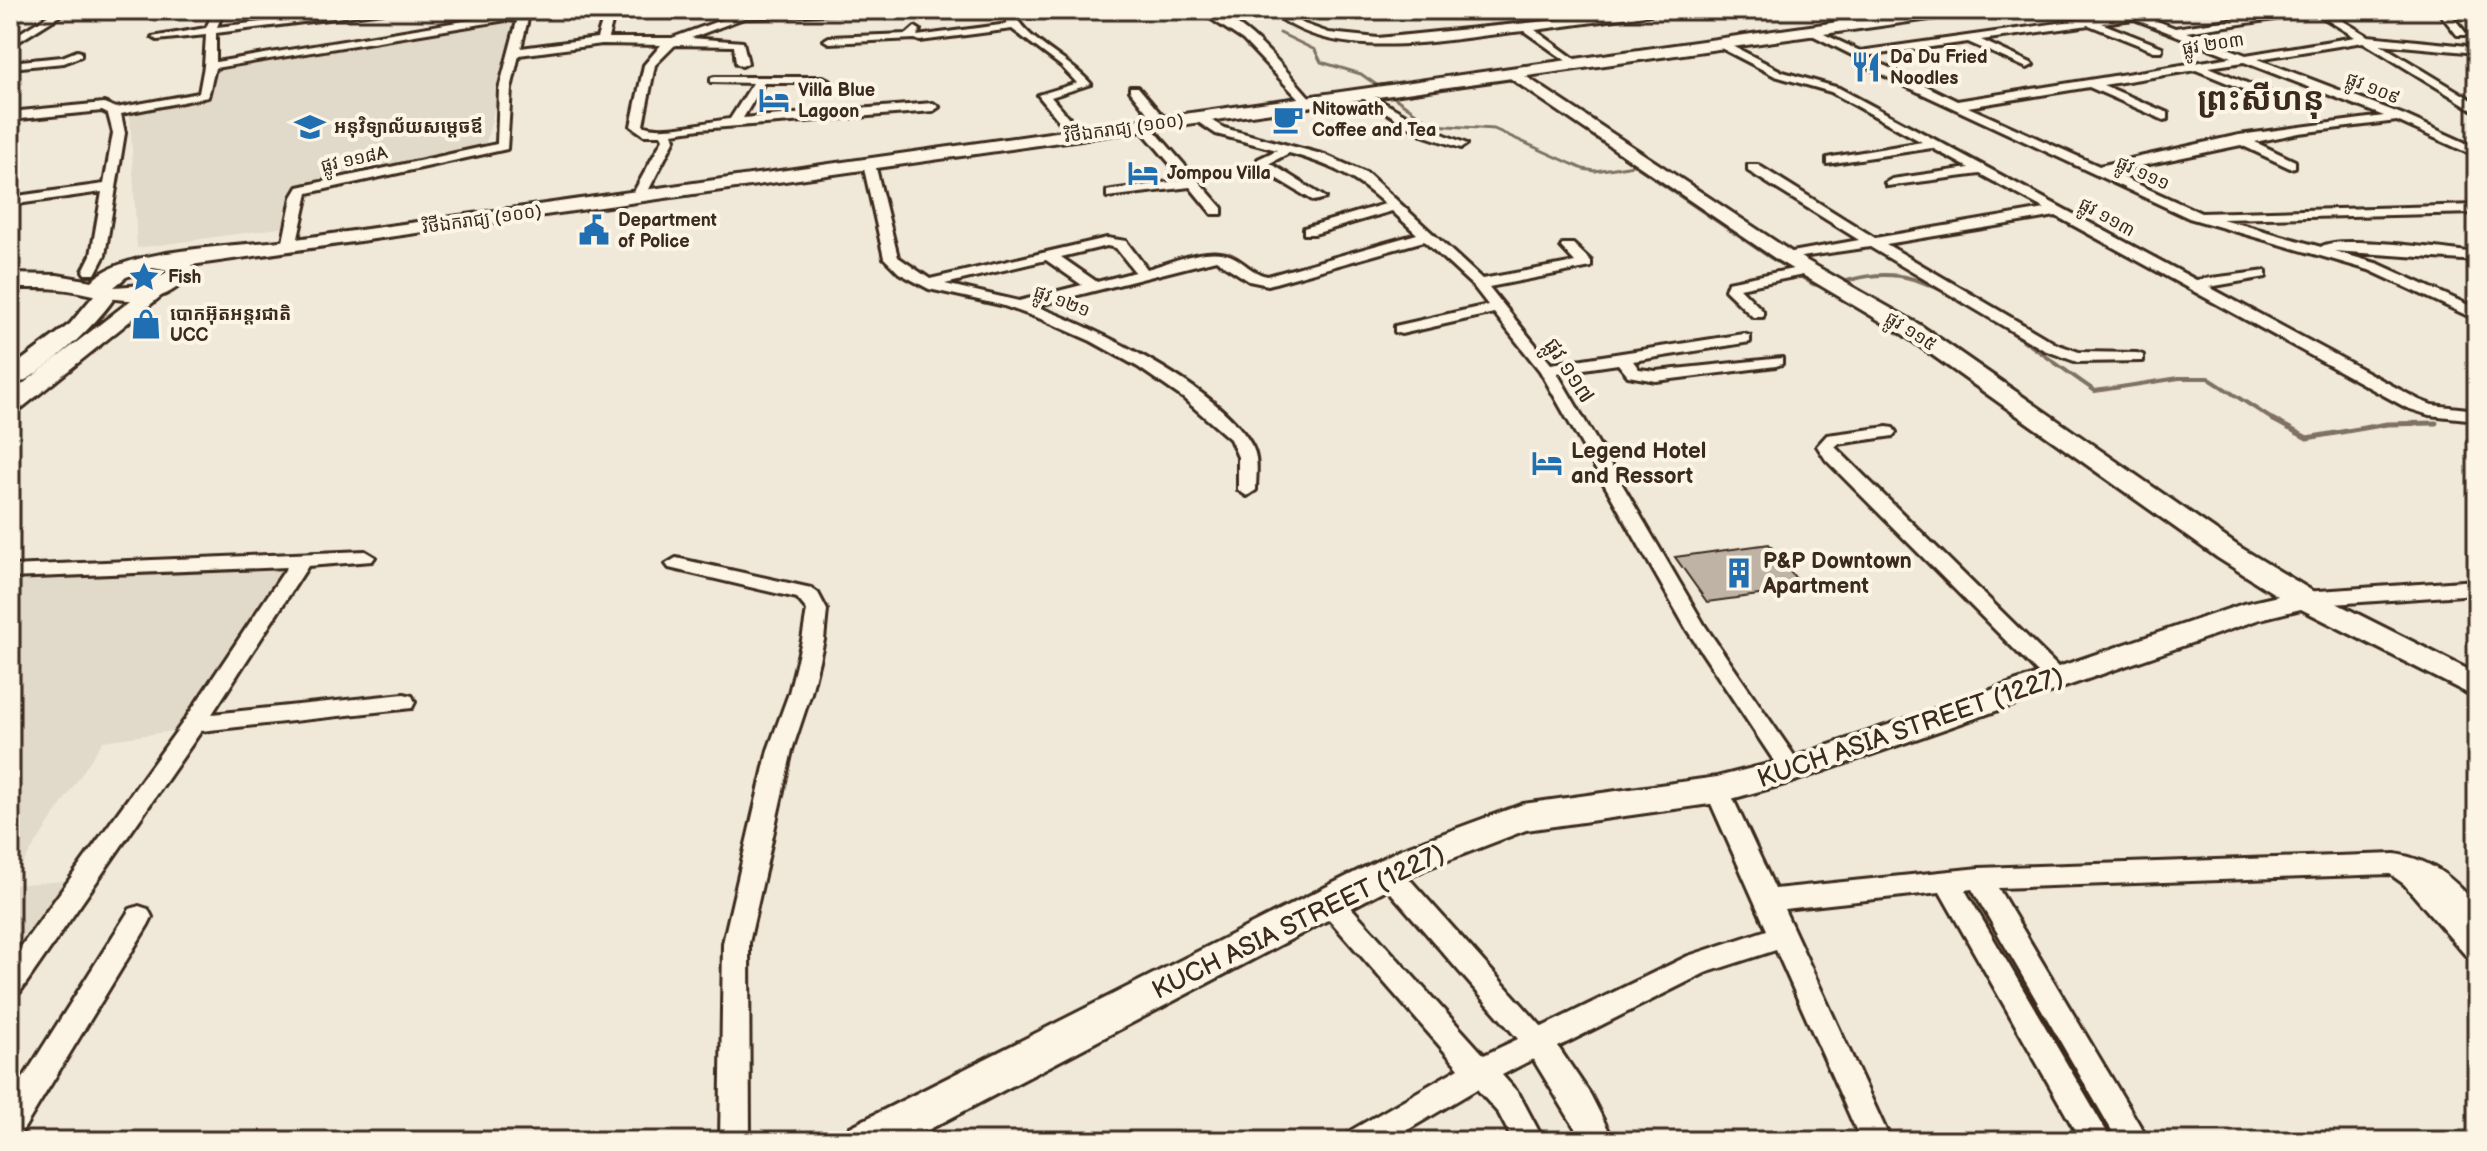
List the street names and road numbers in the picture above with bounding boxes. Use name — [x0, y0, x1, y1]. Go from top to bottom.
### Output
street label: ផ្លូវ ២០៣ — [2181, 29, 2246, 65]
street label: ផ្លូវ ១០៩ — [2341, 68, 2403, 114]
street label: វិថីឯករាជ្យ (១០០) — [1062, 108, 1185, 147]
street label: ផ្លូវ ១១៨A — [319, 142, 390, 182]
street label: ផ្លូវ ១១១ — [2111, 152, 2173, 200]
street label: ផ្លូវ ១១៣ — [2073, 194, 2138, 246]
street label: វិថីឯករាជ្យ (១០០) — [420, 199, 543, 238]
street label: ផ្លូវ ១២១ — [1029, 281, 1093, 327]
street label: ផ្លូវ ១១៥ — [1878, 307, 1940, 360]
street label: ផ្លូវ ១១៧ — [1533, 333, 1600, 411]
street label: KUCH ASIA STREET (1227) — [1754, 661, 2067, 795]
street label: KUCH ASIA STREET (1227) — [1148, 838, 1450, 1007]

